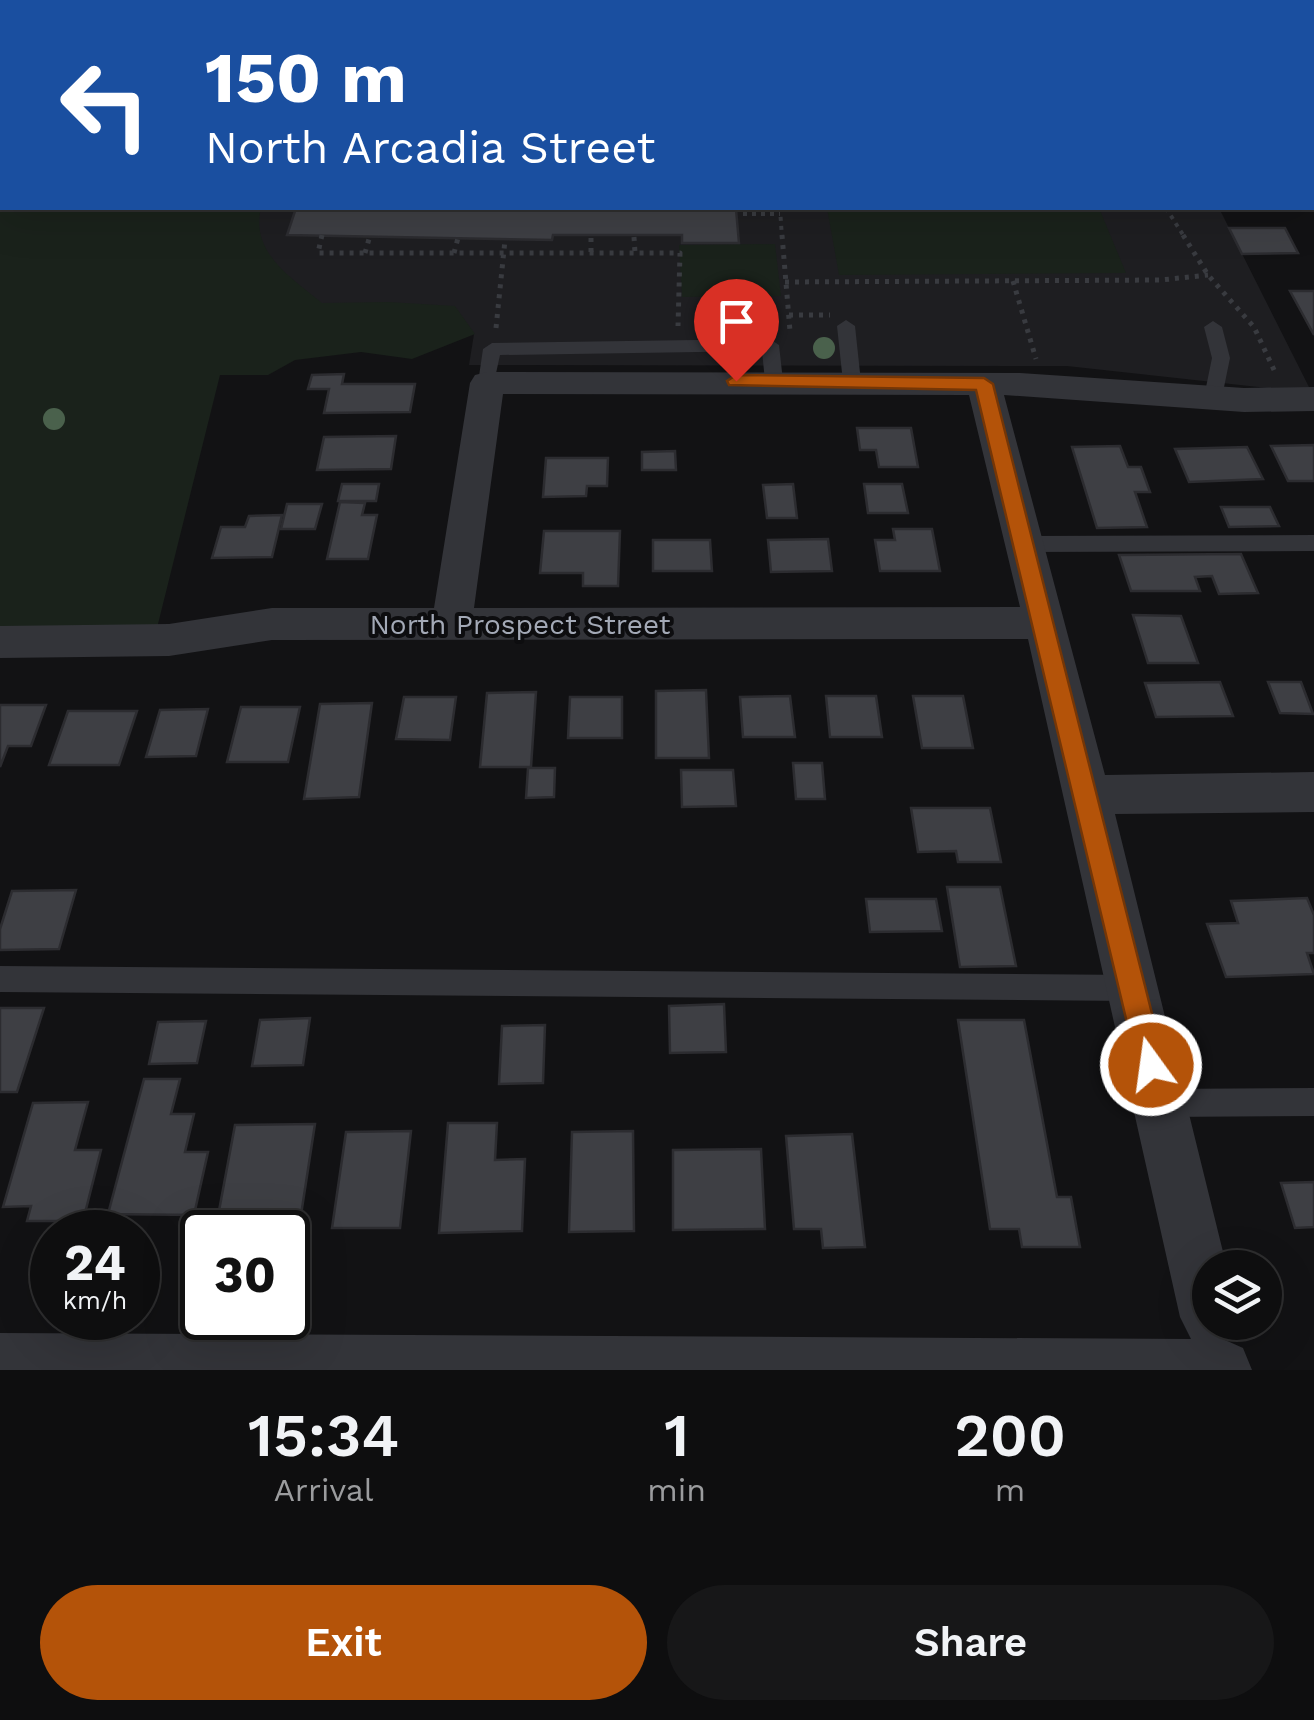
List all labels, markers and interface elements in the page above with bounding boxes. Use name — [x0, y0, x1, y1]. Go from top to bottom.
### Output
text: 150 m — [205, 37, 407, 119]
icon: left — [40, 40, 170, 170]
text: North Arcadia Street — [205, 121, 655, 174]
pin — [694, 279, 779, 382]
icon: arrive — [709, 294, 764, 349]
street label: North Prospect Street — [370, 608, 671, 641]
position arrow — [1099, 1013, 1203, 1117]
speed limit sign: 30 — [180, 1210, 310, 1340]
text: 24 — [64, 1233, 126, 1292]
map controls — [1192, 1250, 1282, 1340]
button: layers — [1192, 1250, 1282, 1340]
text: km/h — [63, 1286, 127, 1315]
text: 15:34 — [248, 1400, 399, 1471]
text: 1 — [664, 1400, 689, 1471]
text: 200 — [954, 1400, 1066, 1471]
text: Arrival — [274, 1471, 374, 1509]
text: min — [647, 1471, 706, 1509]
text: m — [995, 1471, 1025, 1509]
button: Exit — [40, 1585, 647, 1700]
button: Share — [667, 1585, 1274, 1700]

